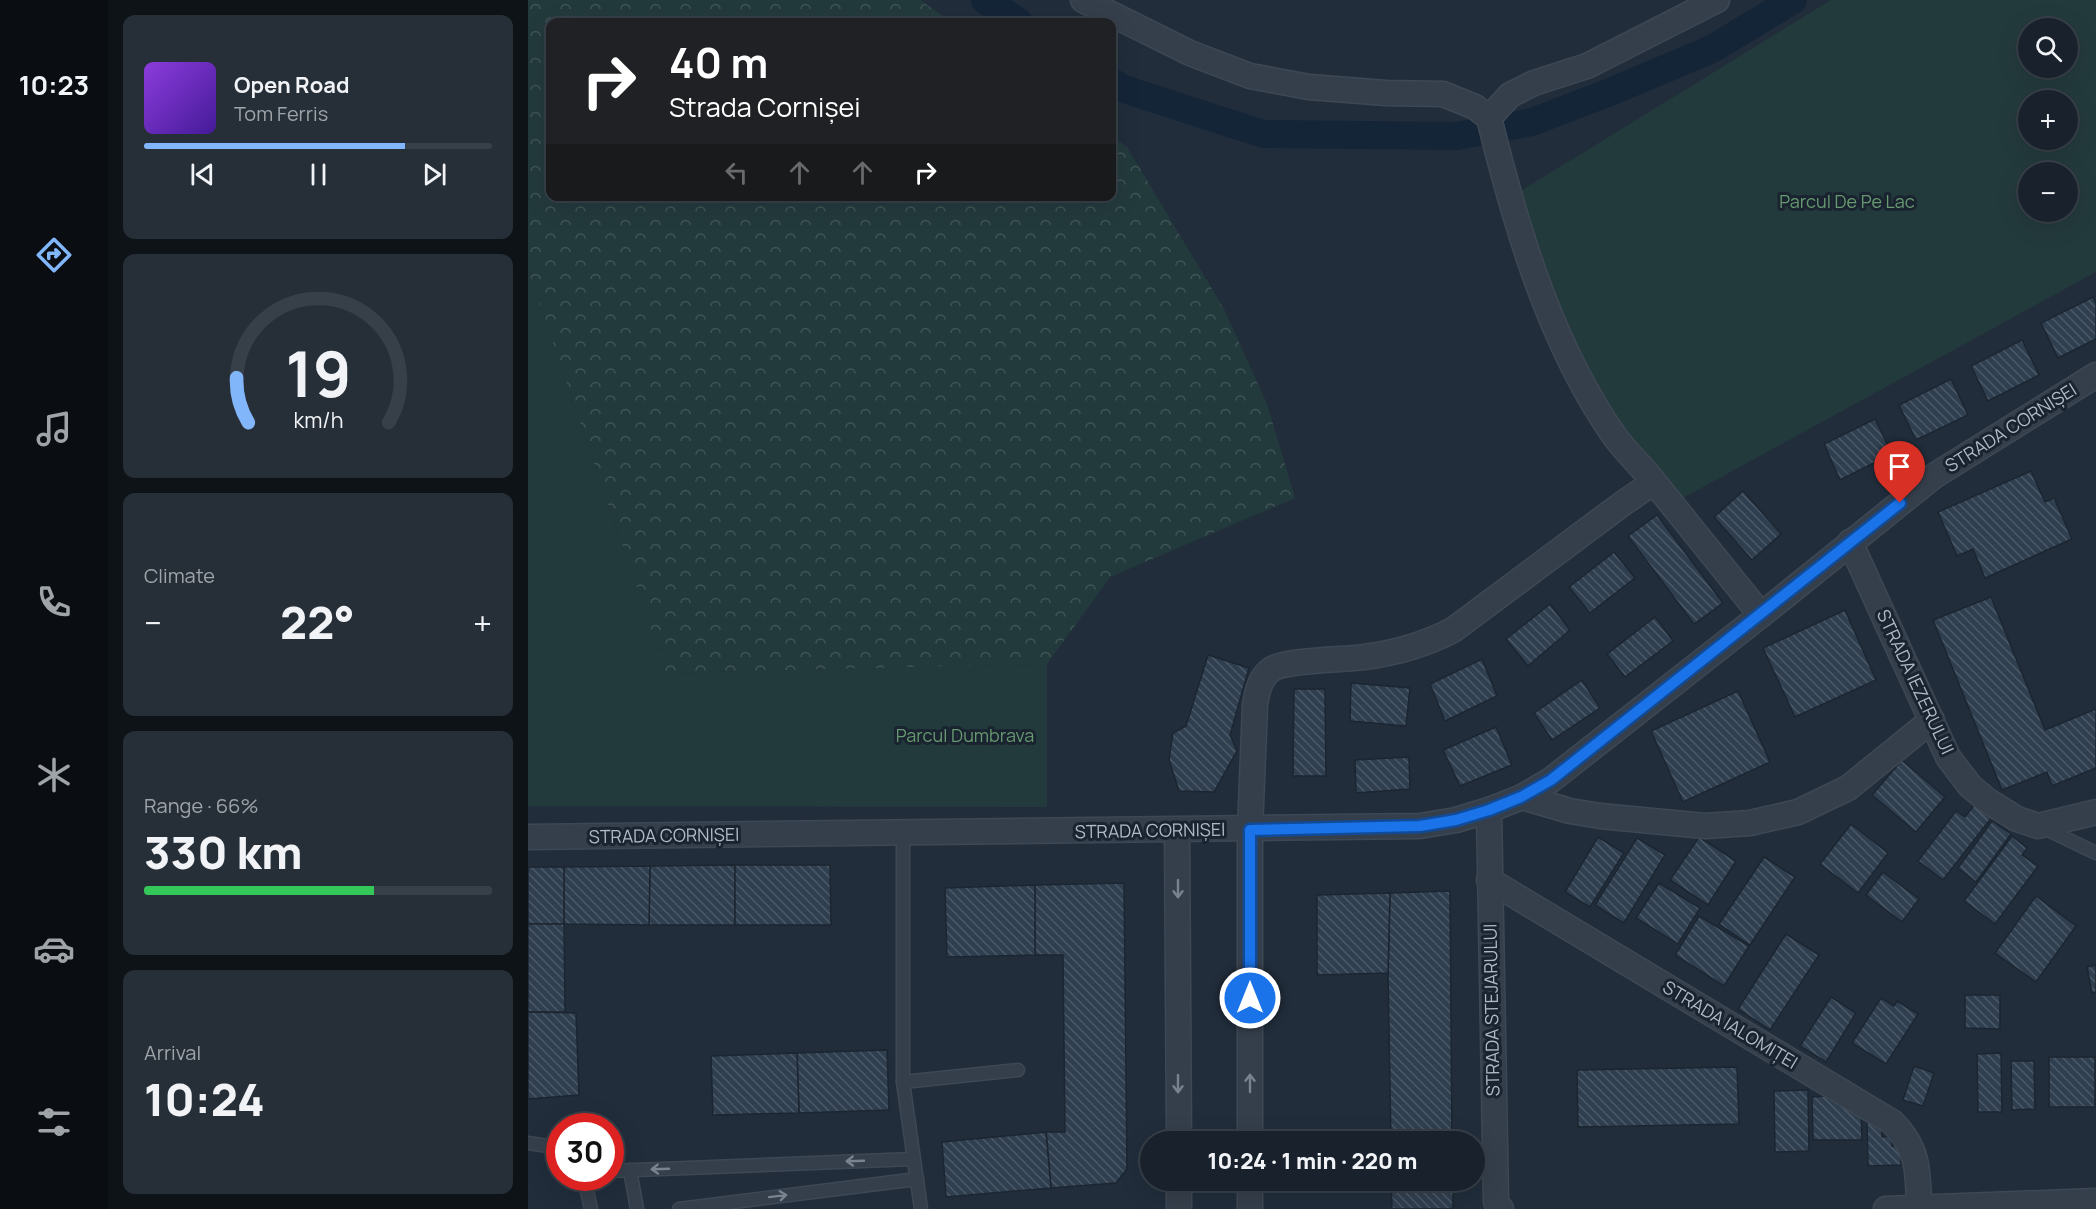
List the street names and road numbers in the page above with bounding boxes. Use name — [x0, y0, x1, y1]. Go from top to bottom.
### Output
street label: STRADA CORNIȘEI — [1940, 377, 2081, 477]
street label: STRADA IEZERULUI — [1872, 605, 1960, 758]
street label: STRADA CORNIȘEI — [1074, 817, 1226, 843]
street label: STRADA CORNIȘEI — [588, 822, 740, 848]
street label: STRADA STEJARULUI — [1477, 923, 1505, 1097]
street label: STRADA IALOMIȚEI — [1659, 974, 1802, 1074]

